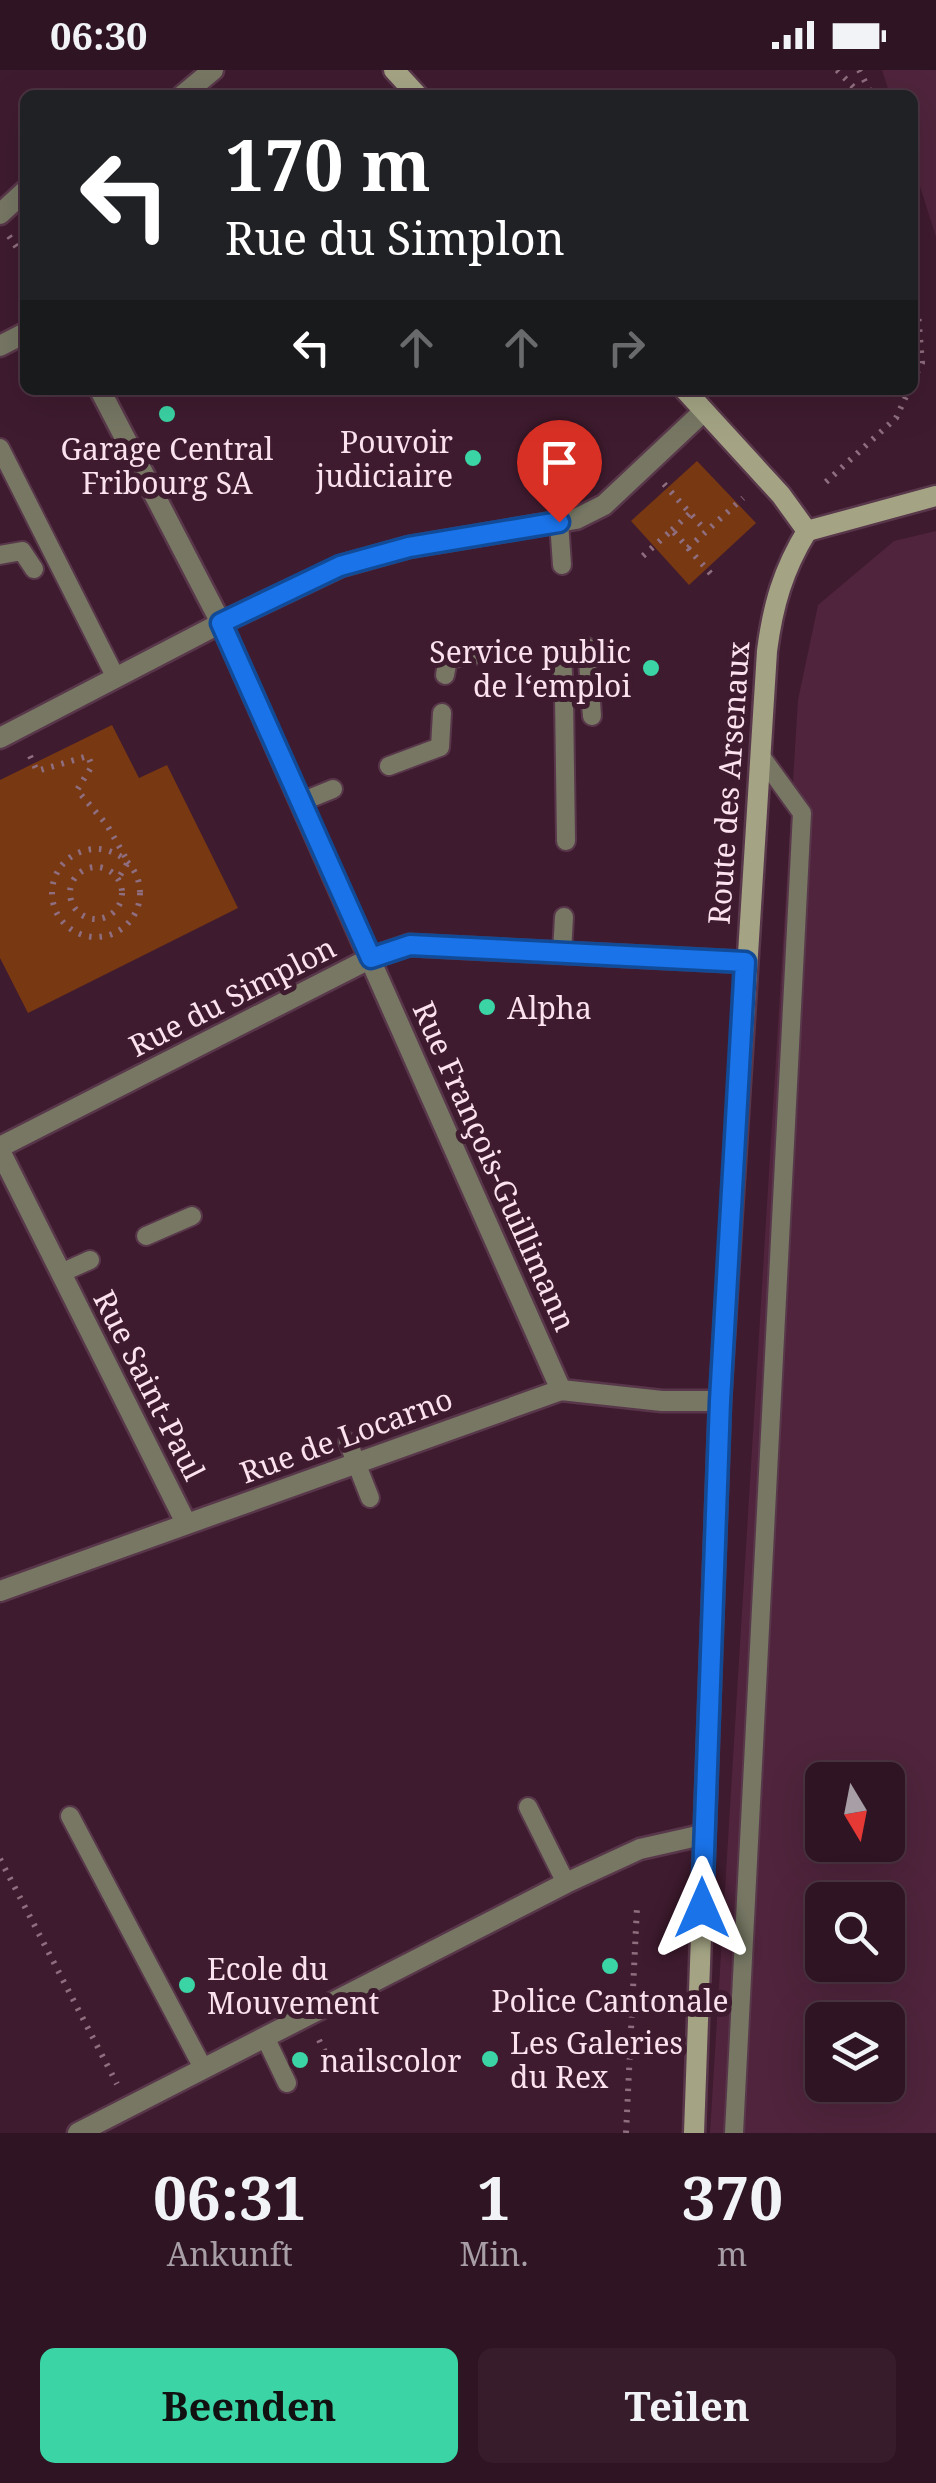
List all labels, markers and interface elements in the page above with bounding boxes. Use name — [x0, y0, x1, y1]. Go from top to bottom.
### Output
text: 06:30 — [50, 9, 147, 61]
text: 170 m — [225, 116, 431, 212]
icon: left — [60, 130, 190, 260]
text: Rue du Simplon — [225, 207, 565, 268]
icon: left — [284, 320, 339, 375]
icon: ahead — [389, 320, 444, 375]
icon: ahead — [494, 320, 549, 375]
icon: right — [599, 320, 654, 375]
marker: Garage Central Fribourg SA — [156, 403, 178, 425]
pin — [517, 420, 602, 523]
place label: Pouvoir judiciaire — [315, 421, 453, 496]
place label: Garage Central Fribourg SA — [61, 428, 273, 503]
icon: arrive — [532, 435, 587, 490]
marker: Pouvoir judiciaire — [462, 447, 484, 469]
place label: Service public de l‘emploi — [429, 631, 631, 706]
street label: Route des Arsenaux — [698, 639, 758, 926]
marker: Service public de l‘emploi — [640, 657, 662, 679]
street label: Rue du Simplon — [122, 926, 342, 1066]
place label: Alpha — [507, 987, 592, 1028]
street label: Rue François-Guillimann — [404, 995, 586, 1337]
marker: Alpha — [476, 996, 498, 1018]
street label: Rue Saint-Paul — [85, 1283, 215, 1487]
street label: Rue de Locarno — [234, 1378, 458, 1492]
north arrow — [805, 1762, 905, 1862]
map controls — [805, 1762, 905, 2102]
position arrow — [650, 1856, 754, 1960]
button: search — [805, 1882, 905, 1982]
place label: Ecole du Mouvement — [207, 1948, 379, 2023]
marker: Police Cantonale — [599, 1955, 621, 1977]
marker: Ecole du Mouvement — [176, 1974, 198, 1996]
place label: Police Cantonale — [491, 1980, 729, 2021]
button: layers — [805, 2002, 905, 2102]
place label: Les Galeries du Rex — [510, 2022, 683, 2097]
place label: nailscolor — [320, 2040, 461, 2081]
marker: Les Galeries du Rex — [479, 2048, 501, 2070]
marker: nailscolor — [289, 2049, 311, 2071]
text: 06:31 — [153, 2156, 307, 2238]
text: 1 — [477, 2156, 511, 2238]
text: 370 — [681, 2156, 783, 2238]
text: Ankunft — [167, 2232, 293, 2275]
text: Min. — [460, 2232, 529, 2275]
text: m — [717, 2232, 747, 2275]
button: Beenden — [40, 2348, 458, 2463]
button: Teilen — [478, 2348, 896, 2463]

